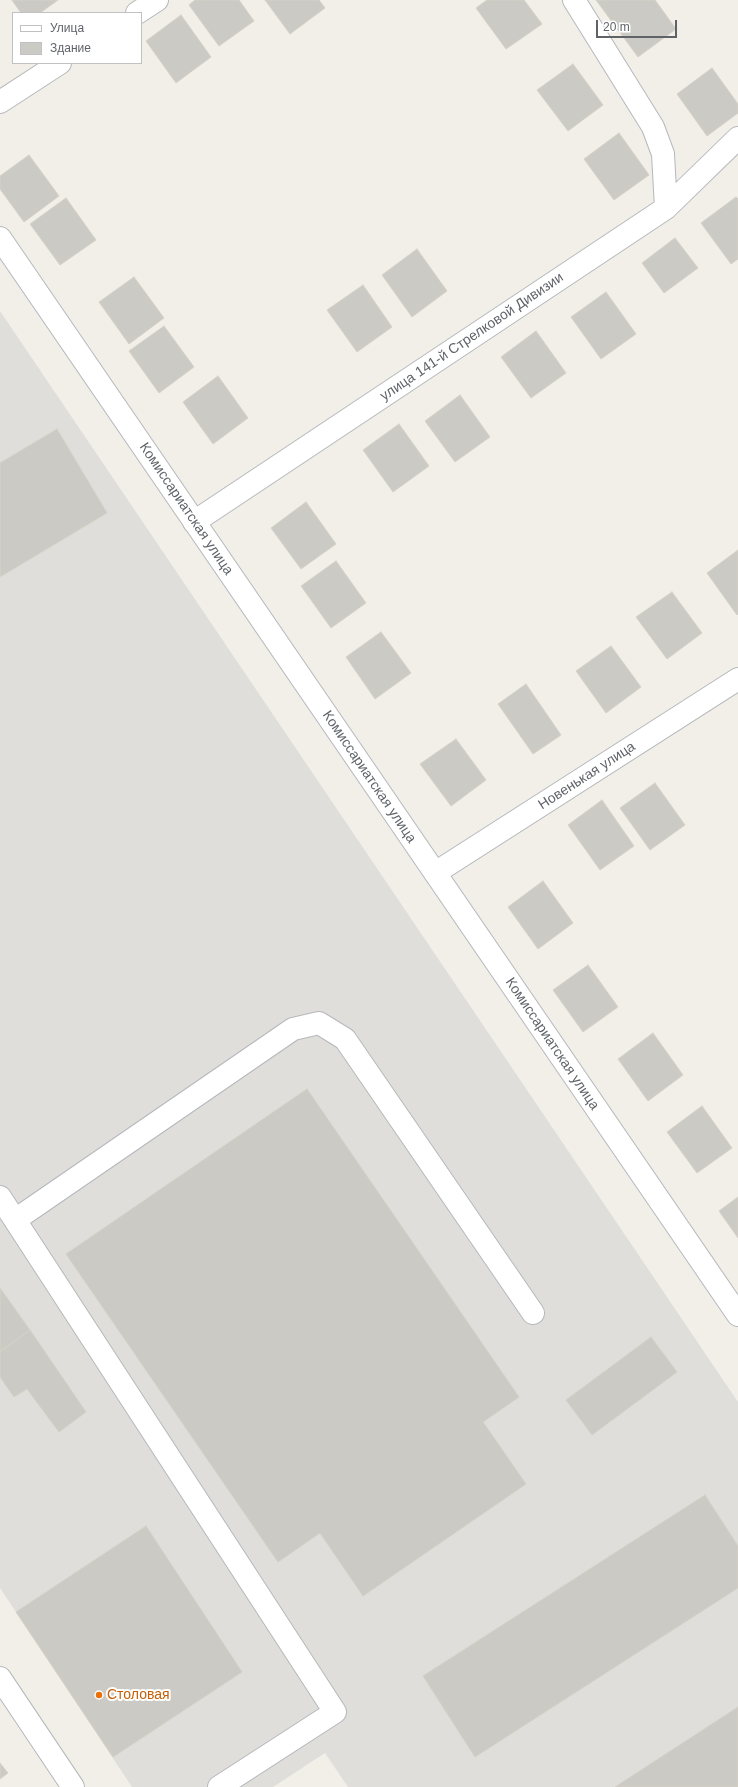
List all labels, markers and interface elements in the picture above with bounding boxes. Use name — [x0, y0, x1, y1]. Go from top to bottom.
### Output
legend — [12, 12, 142, 64]
scale bar — [598, 12, 679, 38]
text: 20 m — [603, 20, 630, 34]
text: Улица — [50, 21, 84, 35]
text: Здание — [50, 41, 91, 55]
street label: улица 141-й Стрелковой Дивизии — [377, 269, 567, 405]
street label: Комиссариатская улица — [136, 440, 236, 578]
street label: Комиссариатская улица — [319, 708, 419, 846]
street label: Новенькая улица — [535, 738, 639, 814]
street label: Комиссариатская улица — [502, 975, 602, 1113]
place label: Столовая — [107, 1687, 170, 1703]
marker: Столовая — [94, 1690, 104, 1700]

